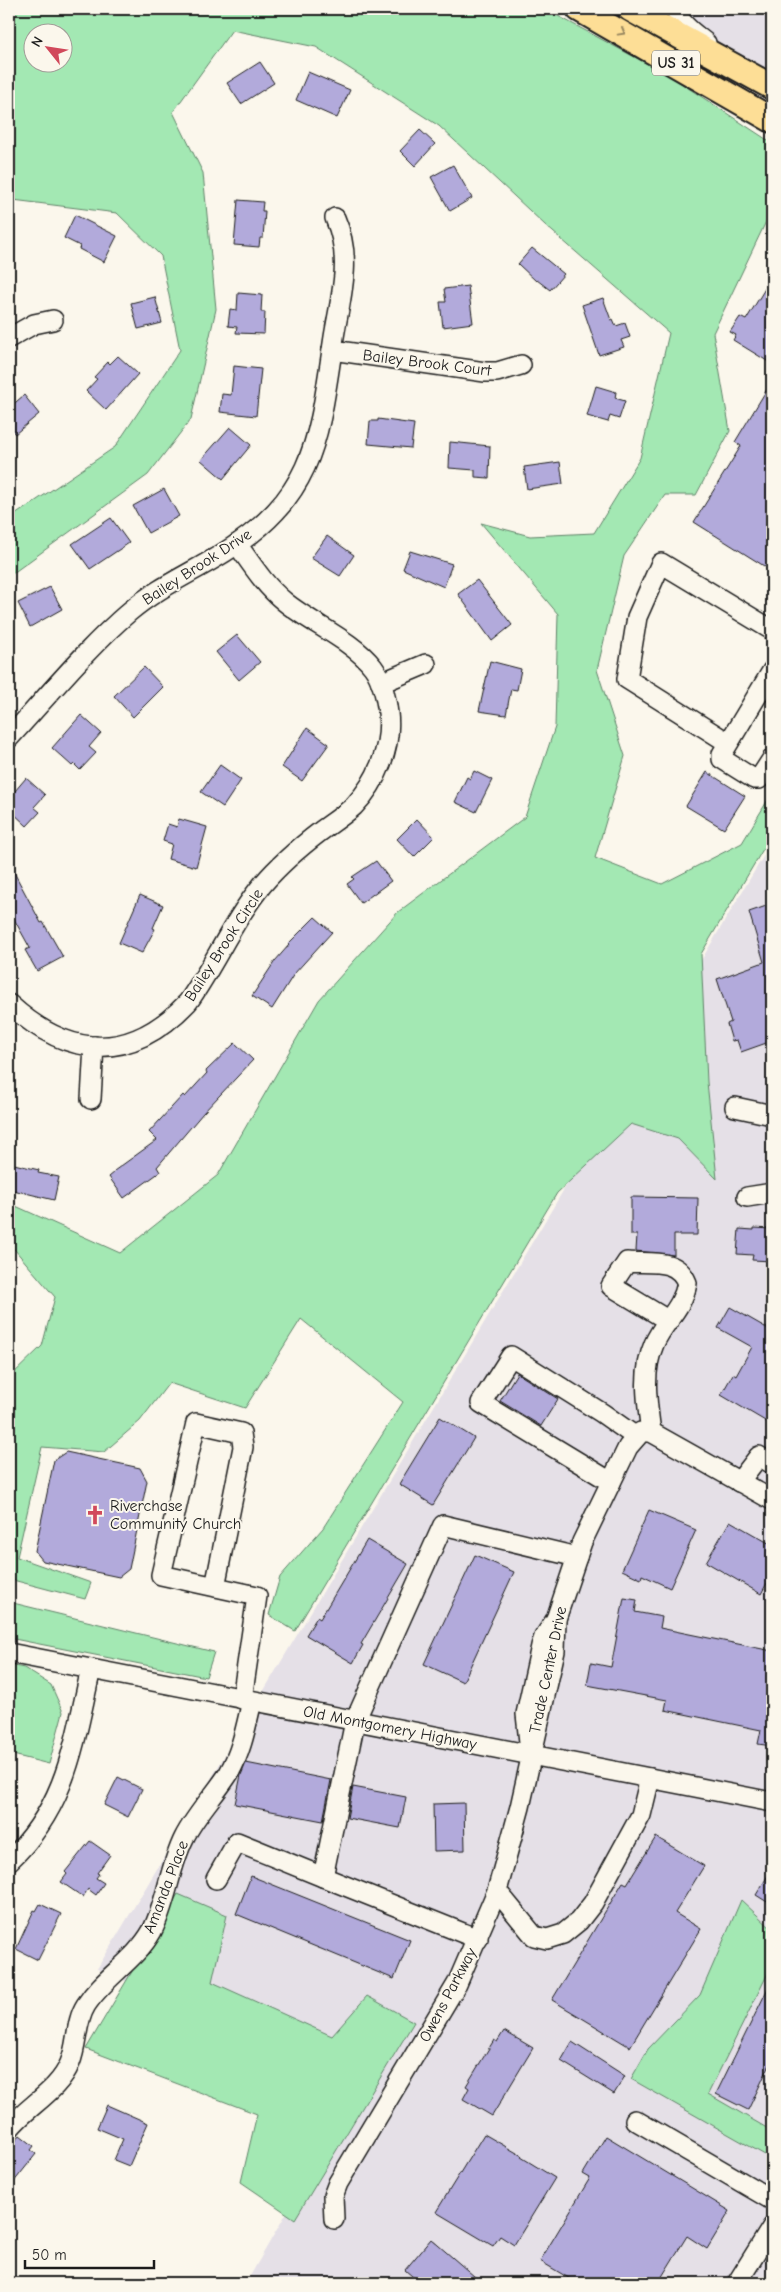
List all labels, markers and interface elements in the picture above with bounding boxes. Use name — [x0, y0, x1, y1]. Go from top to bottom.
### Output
north arrow — [22, 22, 72, 72]
one-way arrow — [616, 26, 625, 36]
text: N — [28, 34, 47, 50]
road number: US 31 — [652, 50, 700, 76]
street label: Bailey Brook Court — [362, 346, 493, 380]
street label: Bailey Brook Drive — [139, 525, 255, 609]
street label: Bailey Brook Circle — [181, 885, 267, 1005]
place label: Riverchase Community Church — [110, 1497, 241, 1533]
church icon: Riverchase Community Church — [84, 1504, 106, 1526]
street label: Trade Center Drive — [526, 1605, 570, 1735]
street label: Old Montgomery Highway — [302, 1702, 479, 1754]
street label: Amanda Place — [140, 1838, 192, 1936]
street label: Owens Parkway — [416, 1944, 481, 2045]
scale bar — [25, 2237, 154, 2269]
text: 50 m — [32, 2246, 67, 2264]

